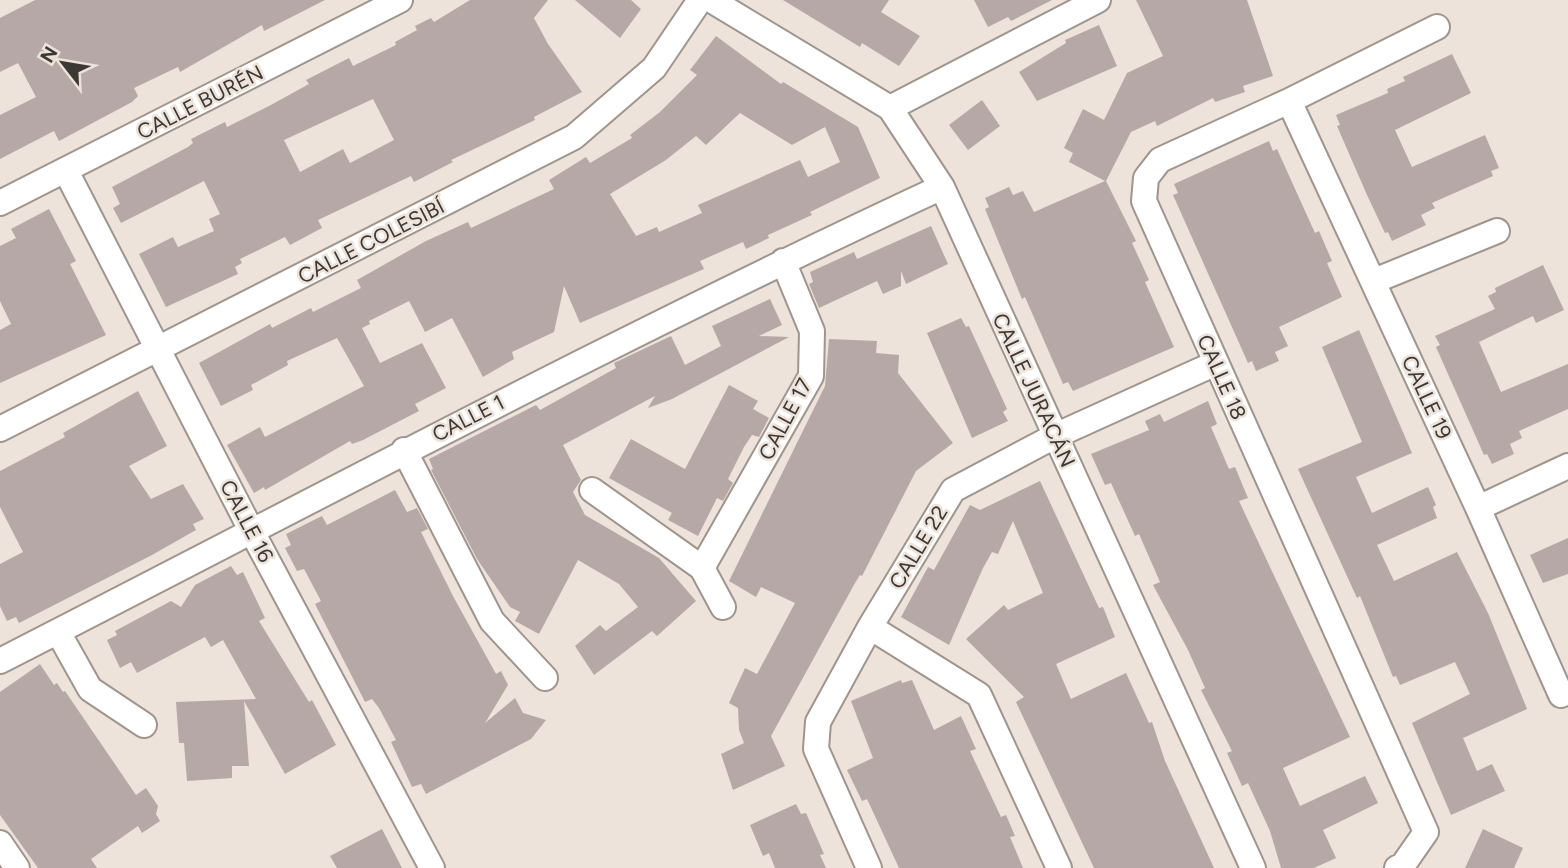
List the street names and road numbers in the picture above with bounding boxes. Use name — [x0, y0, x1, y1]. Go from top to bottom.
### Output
street label: CALLE BURÉN — [133, 59, 267, 145]
street label: CALLE COLESIBÍ — [294, 193, 449, 289]
street label: CALLE JURACÁN — [987, 309, 1081, 471]
street label: CALLE 18 — [1192, 331, 1252, 423]
street label: CALLE 19 — [1397, 351, 1457, 443]
street label: CALLE 17 — [753, 374, 817, 464]
street label: CALLE 1 — [428, 389, 508, 447]
street label: CALLE 16 — [215, 476, 279, 566]
street label: CALLE 22 — [884, 501, 952, 593]

